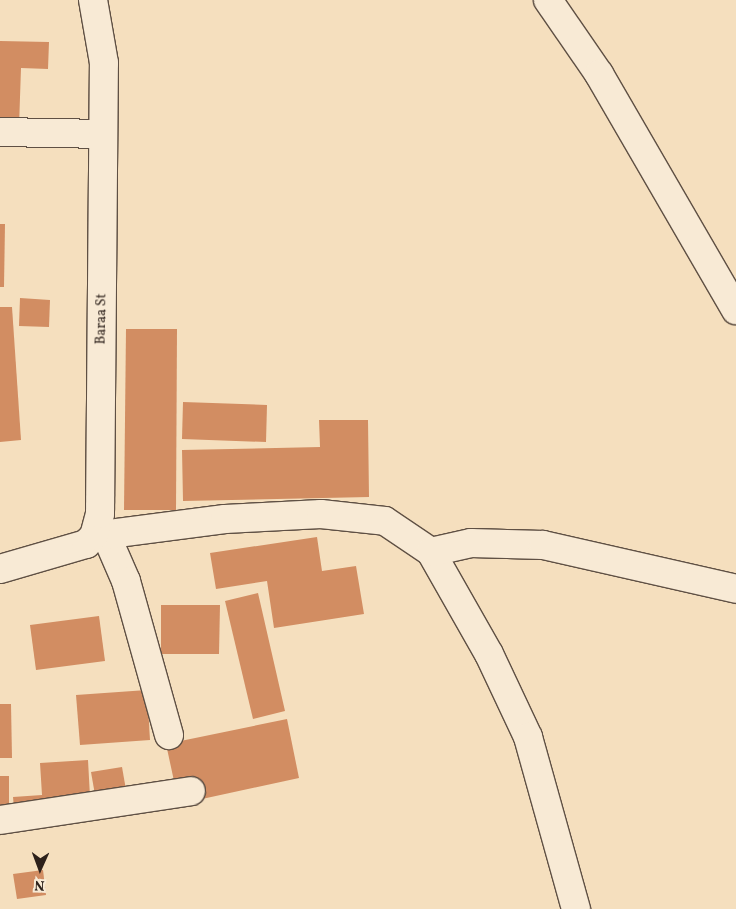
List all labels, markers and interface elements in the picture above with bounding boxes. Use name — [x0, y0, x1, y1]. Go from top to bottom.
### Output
street label: Baraa St — [93, 293, 111, 345]
north arrow — [15, 844, 65, 894]
text: N — [34, 875, 45, 894]

